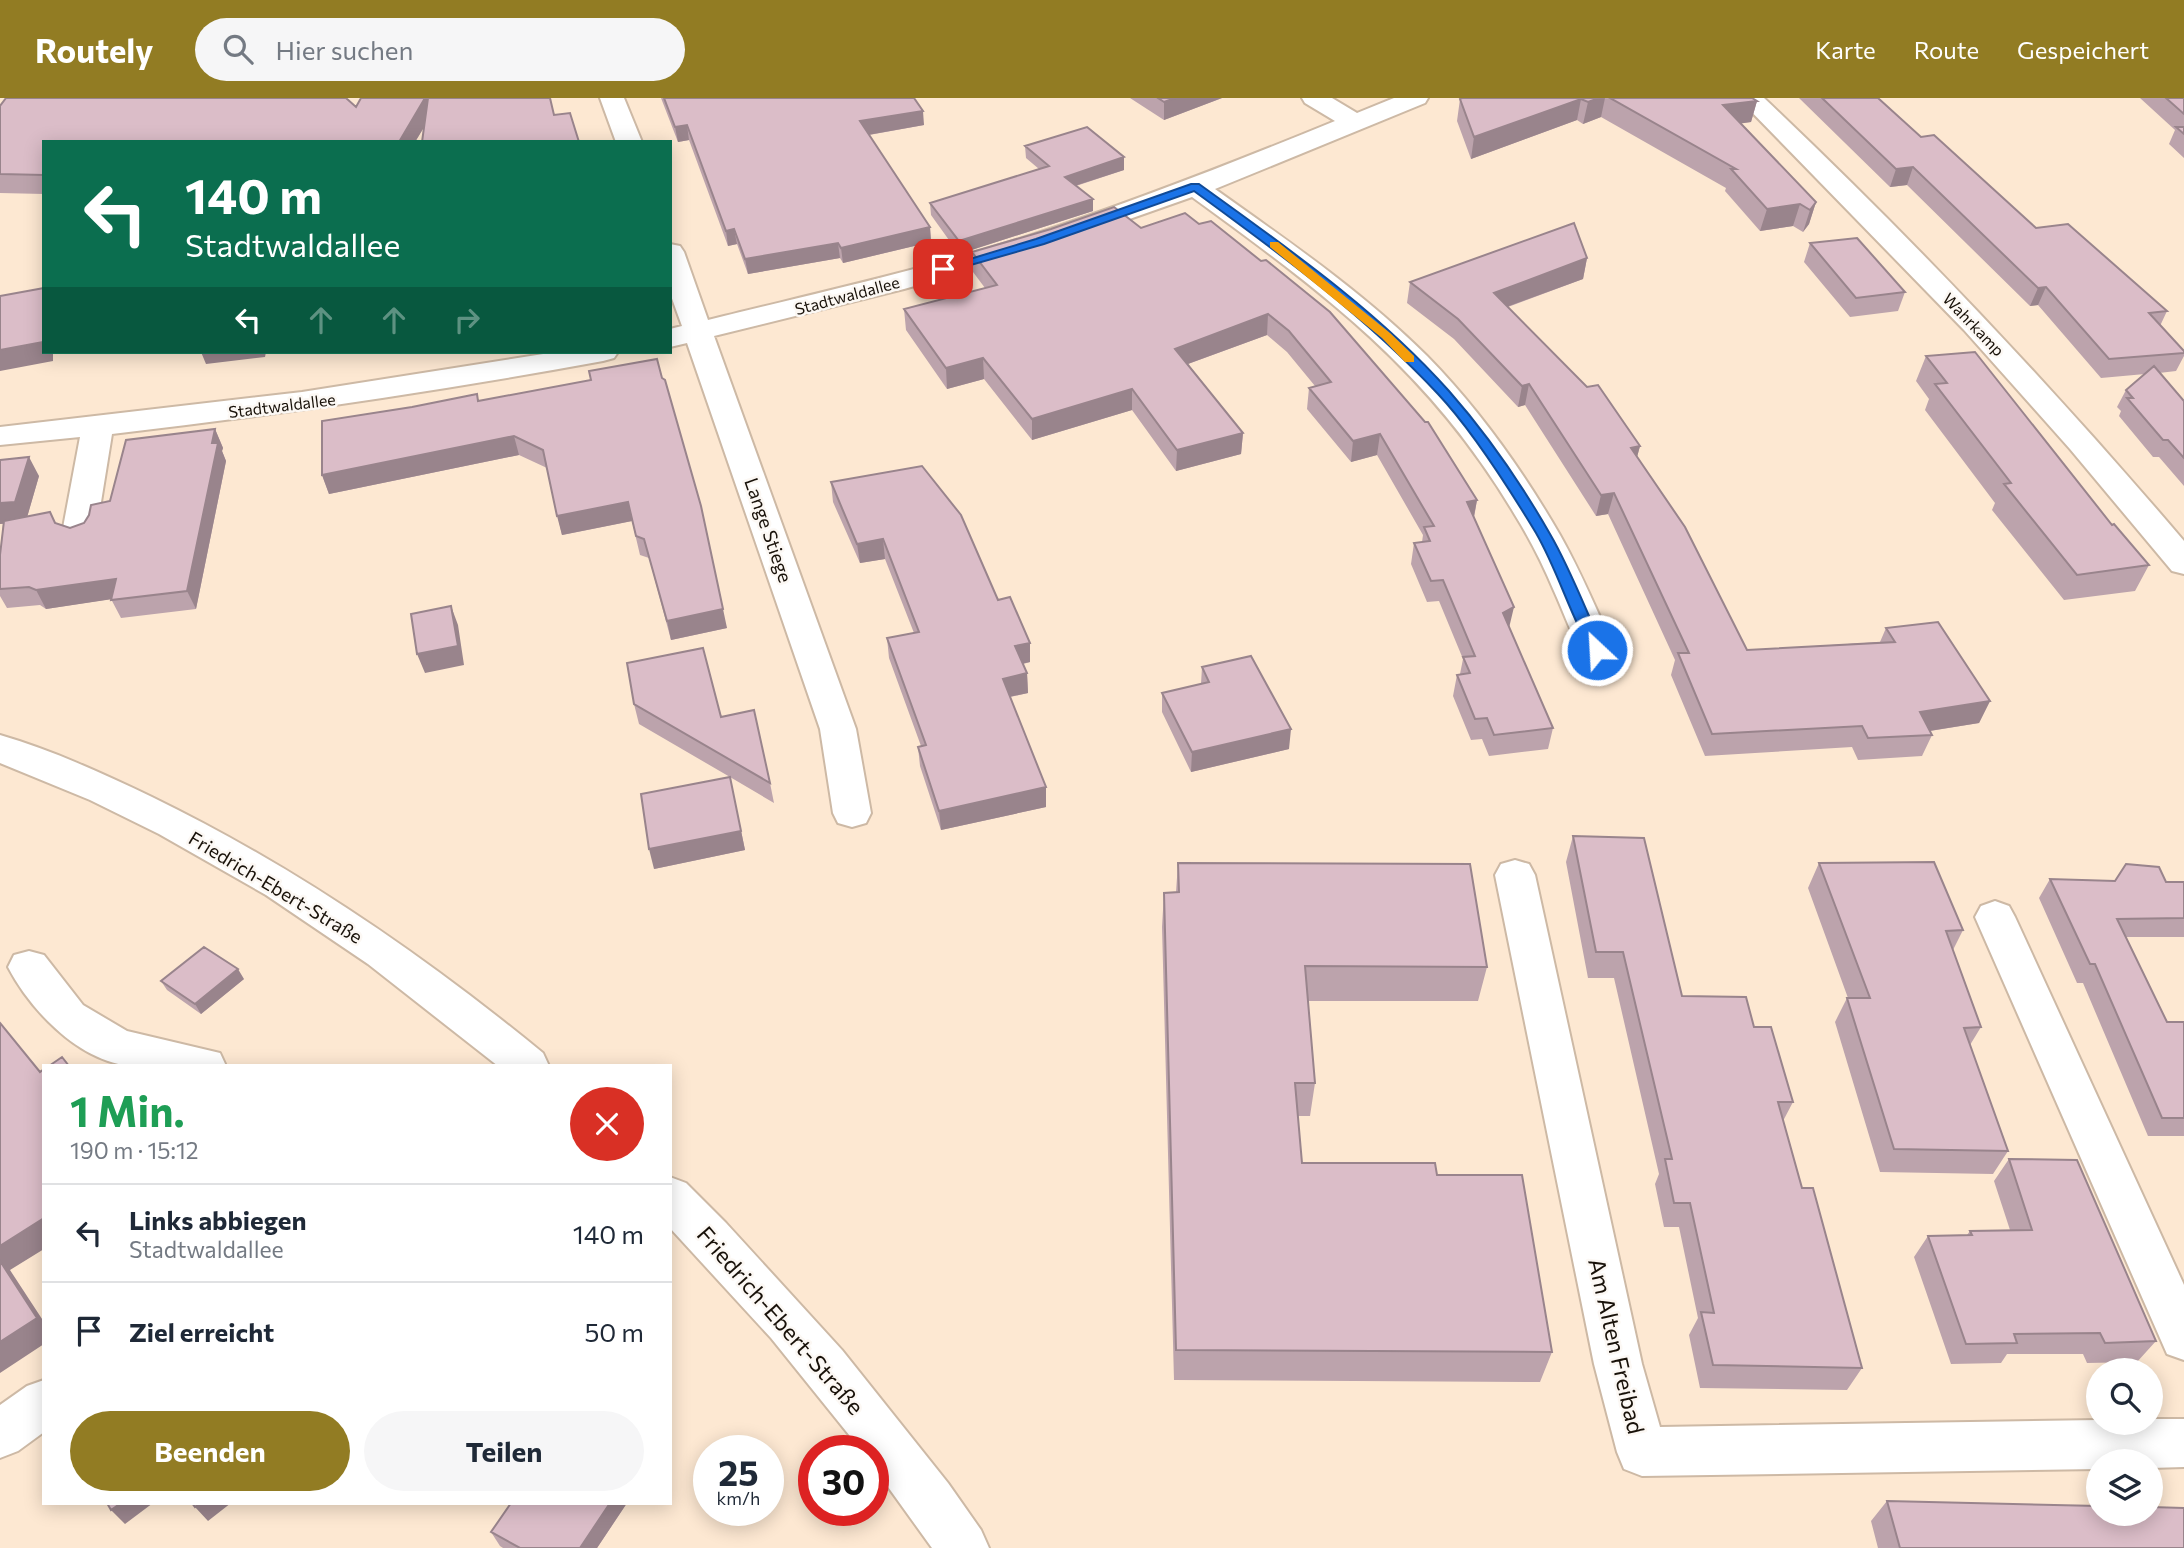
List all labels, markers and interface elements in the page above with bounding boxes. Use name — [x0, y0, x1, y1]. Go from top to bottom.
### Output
search box — [195, 18, 685, 81]
text: Routely — [35, 29, 153, 70]
icon: search — [219, 30, 257, 68]
text: Hier suchen — [275, 34, 413, 65]
text: Karte — [1815, 35, 1876, 64]
text: Route — [1914, 35, 1979, 64]
text: Gespeichert — [2017, 35, 2149, 64]
text: 140 m — [185, 164, 322, 224]
icon: left — [70, 168, 161, 259]
text: Stadtwaldallee — [185, 224, 400, 264]
pin — [913, 239, 973, 299]
icon: arrive — [924, 250, 962, 288]
street label: Stadtwaldallee — [793, 272, 901, 318]
street label: Wahrkamp — [1939, 289, 2009, 359]
icon: left — [229, 301, 267, 339]
icon: ahead — [302, 301, 340, 339]
icon: ahead — [375, 301, 413, 339]
icon: right — [448, 301, 486, 339]
street label: Stadtwaldallee — [227, 389, 337, 421]
street label: Lange Stiege — [740, 475, 798, 585]
position arrow — [1560, 613, 1634, 687]
street label: Friedrich-Ebert-Straße — [185, 826, 367, 948]
text: 1 Min. — [70, 1084, 185, 1136]
button: close — [570, 1087, 644, 1161]
text: 190 m · 15:12 — [70, 1136, 199, 1164]
text: Links abbiegen — [129, 1204, 307, 1235]
icon: left — [70, 1214, 108, 1252]
text: 140 m — [573, 1218, 644, 1249]
street label: Friedrich-Ebert-Straße — [692, 1220, 870, 1420]
text: Stadtwaldallee — [129, 1235, 284, 1263]
street label: Am Alten Freibad — [1583, 1255, 1651, 1437]
icon: arrive — [70, 1312, 108, 1350]
text: Ziel erreicht — [129, 1316, 274, 1347]
text: 50 m — [584, 1316, 644, 1347]
map controls — [2086, 1358, 2163, 1526]
button: search — [2086, 1358, 2163, 1435]
button: Beenden — [70, 1411, 350, 1491]
button: Teilen — [364, 1411, 644, 1491]
speed limit sign: 30 — [798, 1435, 889, 1526]
button: layers — [2086, 1449, 2163, 1526]
text: 25 — [718, 1450, 759, 1493]
text: km/h — [717, 1487, 760, 1509]

